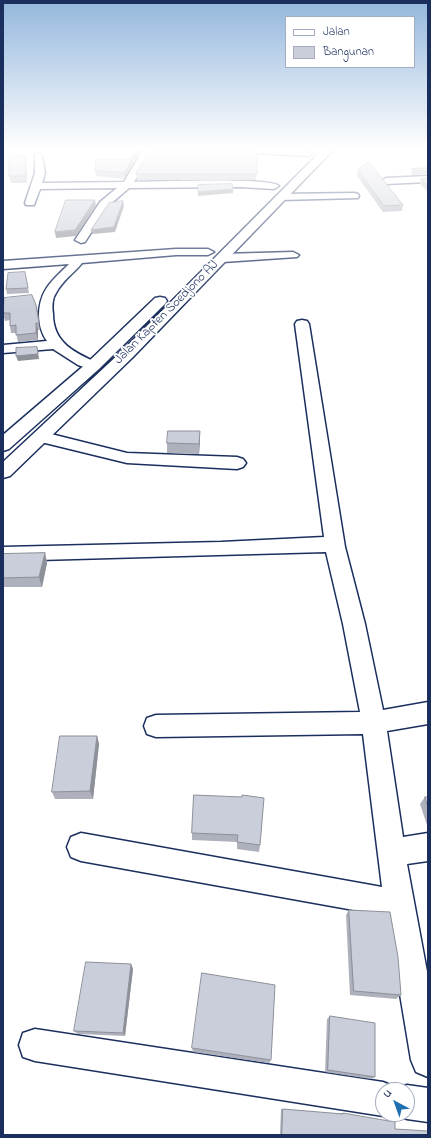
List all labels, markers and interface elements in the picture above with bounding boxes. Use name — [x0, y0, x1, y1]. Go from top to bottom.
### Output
legend — [285, 16, 415, 68]
text: Jalan — [323, 23, 350, 41]
text: Bangunan — [323, 43, 374, 61]
street label: Jalan Kapten Soedjono AJ — [112, 258, 222, 368]
north arrow — [375, 1082, 415, 1122]
text: U — [380, 1085, 396, 1102]

